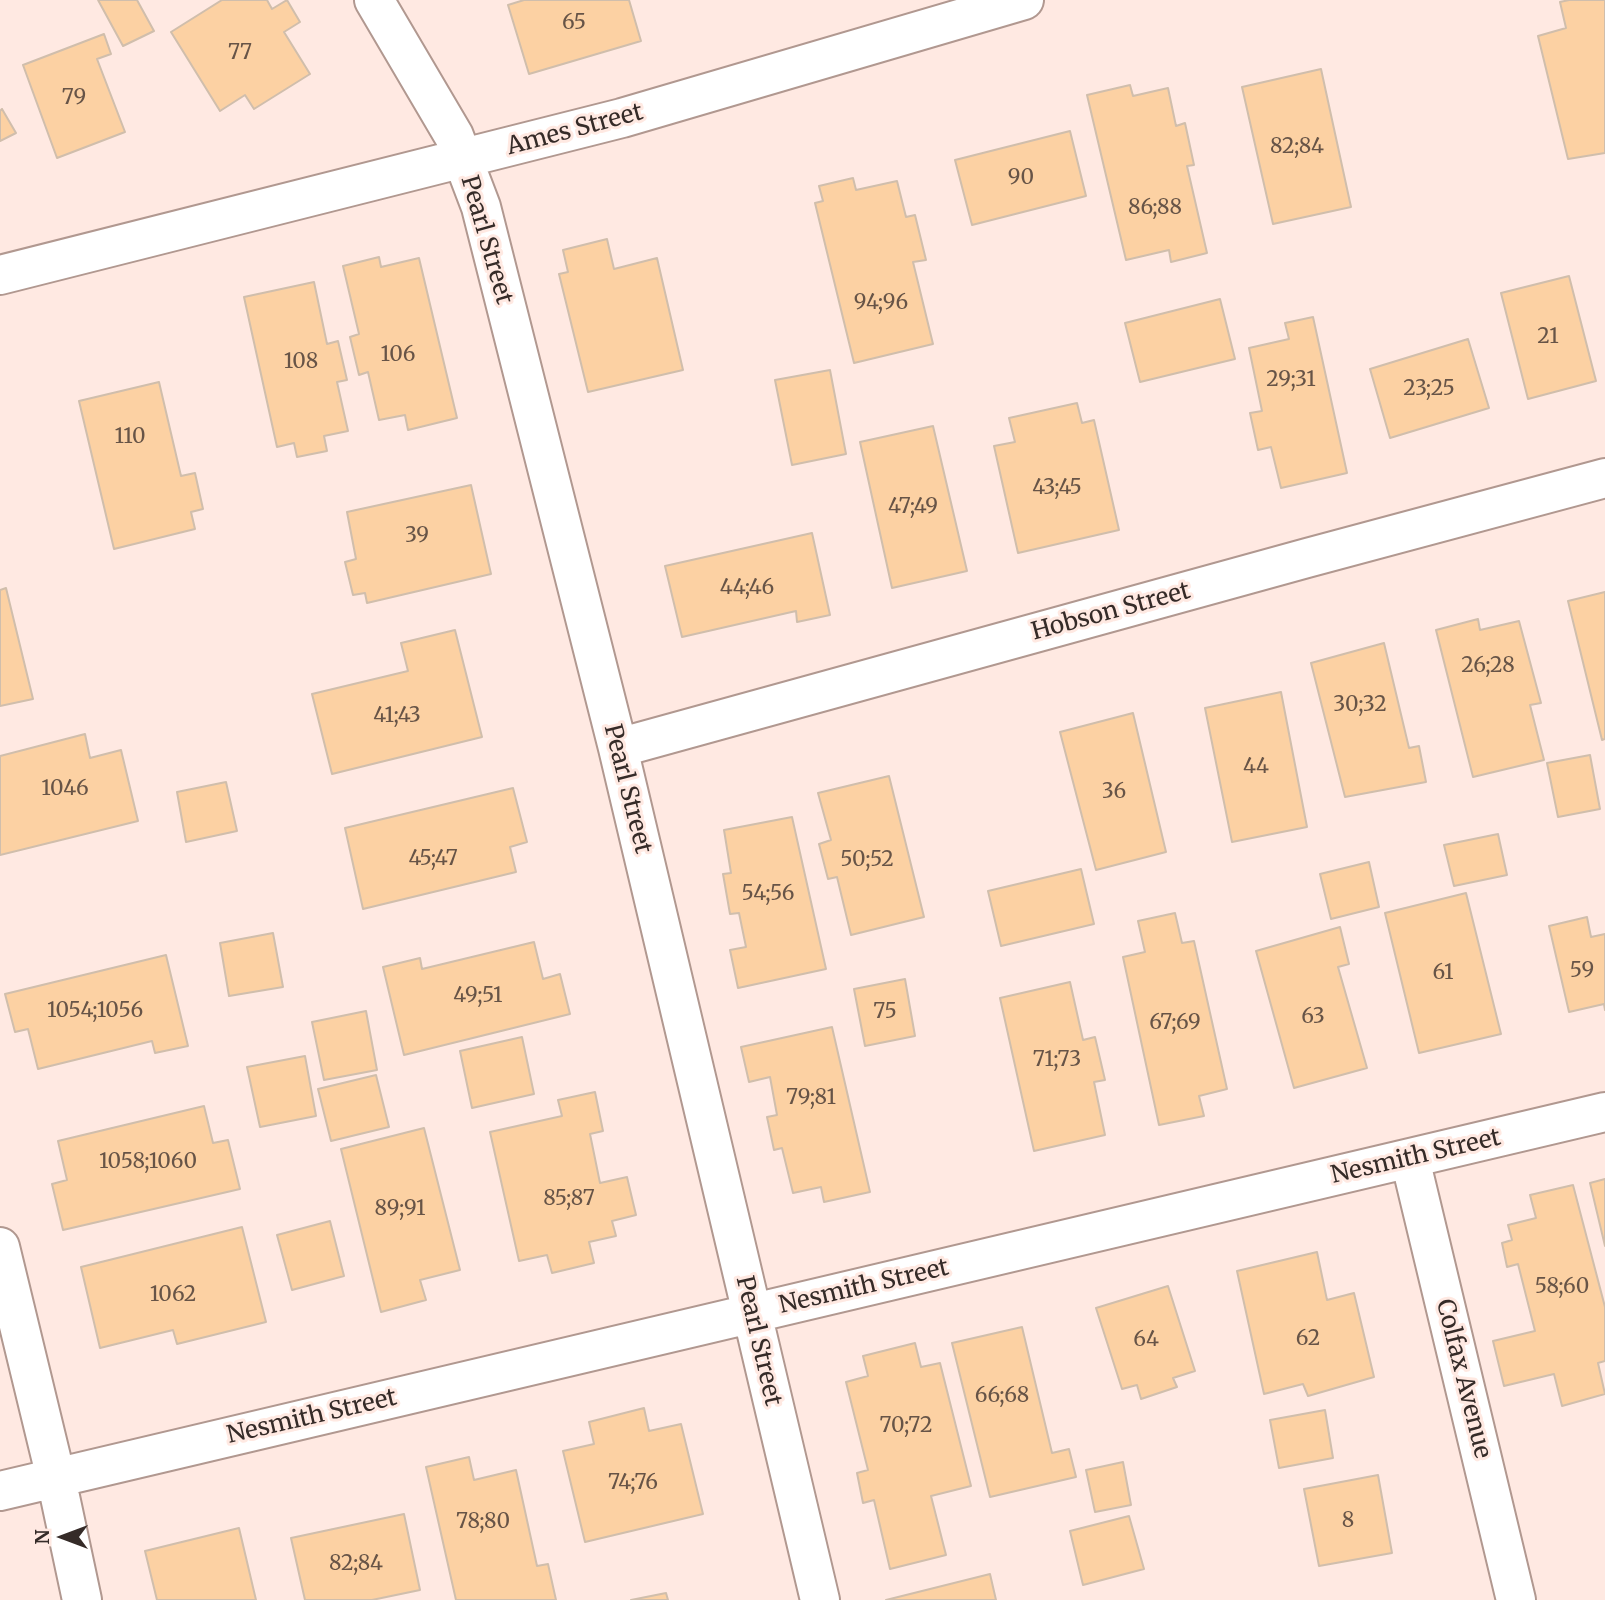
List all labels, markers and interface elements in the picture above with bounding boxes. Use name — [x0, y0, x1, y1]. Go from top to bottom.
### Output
house number: 65 — [562, 10, 586, 36]
house number: 77 — [228, 40, 252, 66]
house number: 79 — [62, 85, 86, 111]
street label: Ames Street — [504, 98, 646, 162]
house number: 82;84 — [1270, 134, 1324, 160]
house number: 90 — [1008, 165, 1034, 191]
street label: Pearl Street — [454, 172, 518, 308]
house number: 86;88 — [1128, 195, 1182, 221]
house number: 94;96 — [854, 290, 908, 316]
house number: 21 — [1537, 324, 1559, 350]
house number: 106 — [381, 342, 415, 368]
house number: 108 — [284, 349, 318, 375]
house number: 29;31 — [1266, 367, 1316, 393]
house number: 23;25 — [1403, 376, 1455, 402]
house number: 110 — [115, 424, 145, 450]
house number: 43;45 — [1032, 475, 1082, 501]
house number: 47;49 — [888, 494, 938, 520]
house number: 39 — [405, 523, 429, 549]
house number: 44;46 — [720, 575, 774, 601]
street label: Hobson Street — [1028, 577, 1194, 647]
house number: 26;28 — [1461, 653, 1515, 679]
house number: 30;32 — [1333, 692, 1387, 718]
house number: 41;43 — [373, 703, 421, 729]
street label: Pearl Street — [597, 721, 657, 857]
house number: 44 — [1243, 754, 1269, 780]
house number: 1046 — [41, 776, 89, 802]
house number: 36 — [1102, 779, 1126, 805]
house number: 45;47 — [408, 846, 458, 872]
house number: 50;52 — [840, 847, 894, 873]
house number: 54;56 — [741, 881, 795, 907]
house number: 59 — [1570, 958, 1594, 984]
house number: 61 — [1433, 960, 1453, 986]
house number: 49;51 — [453, 983, 503, 1009]
house number: 1054;1056 — [47, 998, 143, 1024]
house number: 75 — [873, 999, 897, 1025]
house number: 63 — [1301, 1004, 1325, 1030]
house number: 67;69 — [1149, 1010, 1201, 1036]
house number: 71;73 — [1033, 1047, 1081, 1073]
house number: 79;81 — [786, 1085, 836, 1111]
street label: Nesmith Street — [1328, 1123, 1504, 1191]
house number: 1058;1060 — [99, 1149, 197, 1175]
house number: 85;87 — [543, 1186, 595, 1212]
house number: 89;91 — [375, 1196, 425, 1222]
street label: Nesmith Street — [776, 1253, 952, 1321]
street label: Pearl Street — [729, 1273, 787, 1409]
house number: 58;60 — [1535, 1274, 1589, 1300]
house number: 1062 — [150, 1282, 196, 1308]
street label: Colfax Avenue — [1429, 1296, 1497, 1462]
house number: 62 — [1296, 1326, 1320, 1352]
house number: 64 — [1133, 1327, 1159, 1353]
street label: Nesmith Street — [224, 1383, 400, 1451]
house number: 66;68 — [975, 1383, 1029, 1409]
house number: 70;72 — [880, 1413, 932, 1439]
house number: 74;76 — [608, 1470, 658, 1496]
north arrow — [28, 1502, 98, 1572]
house number: 8 — [1342, 1508, 1354, 1534]
house number: 78;80 — [456, 1509, 510, 1535]
text: N — [30, 1530, 54, 1545]
house number: 82;84 — [329, 1551, 383, 1577]

